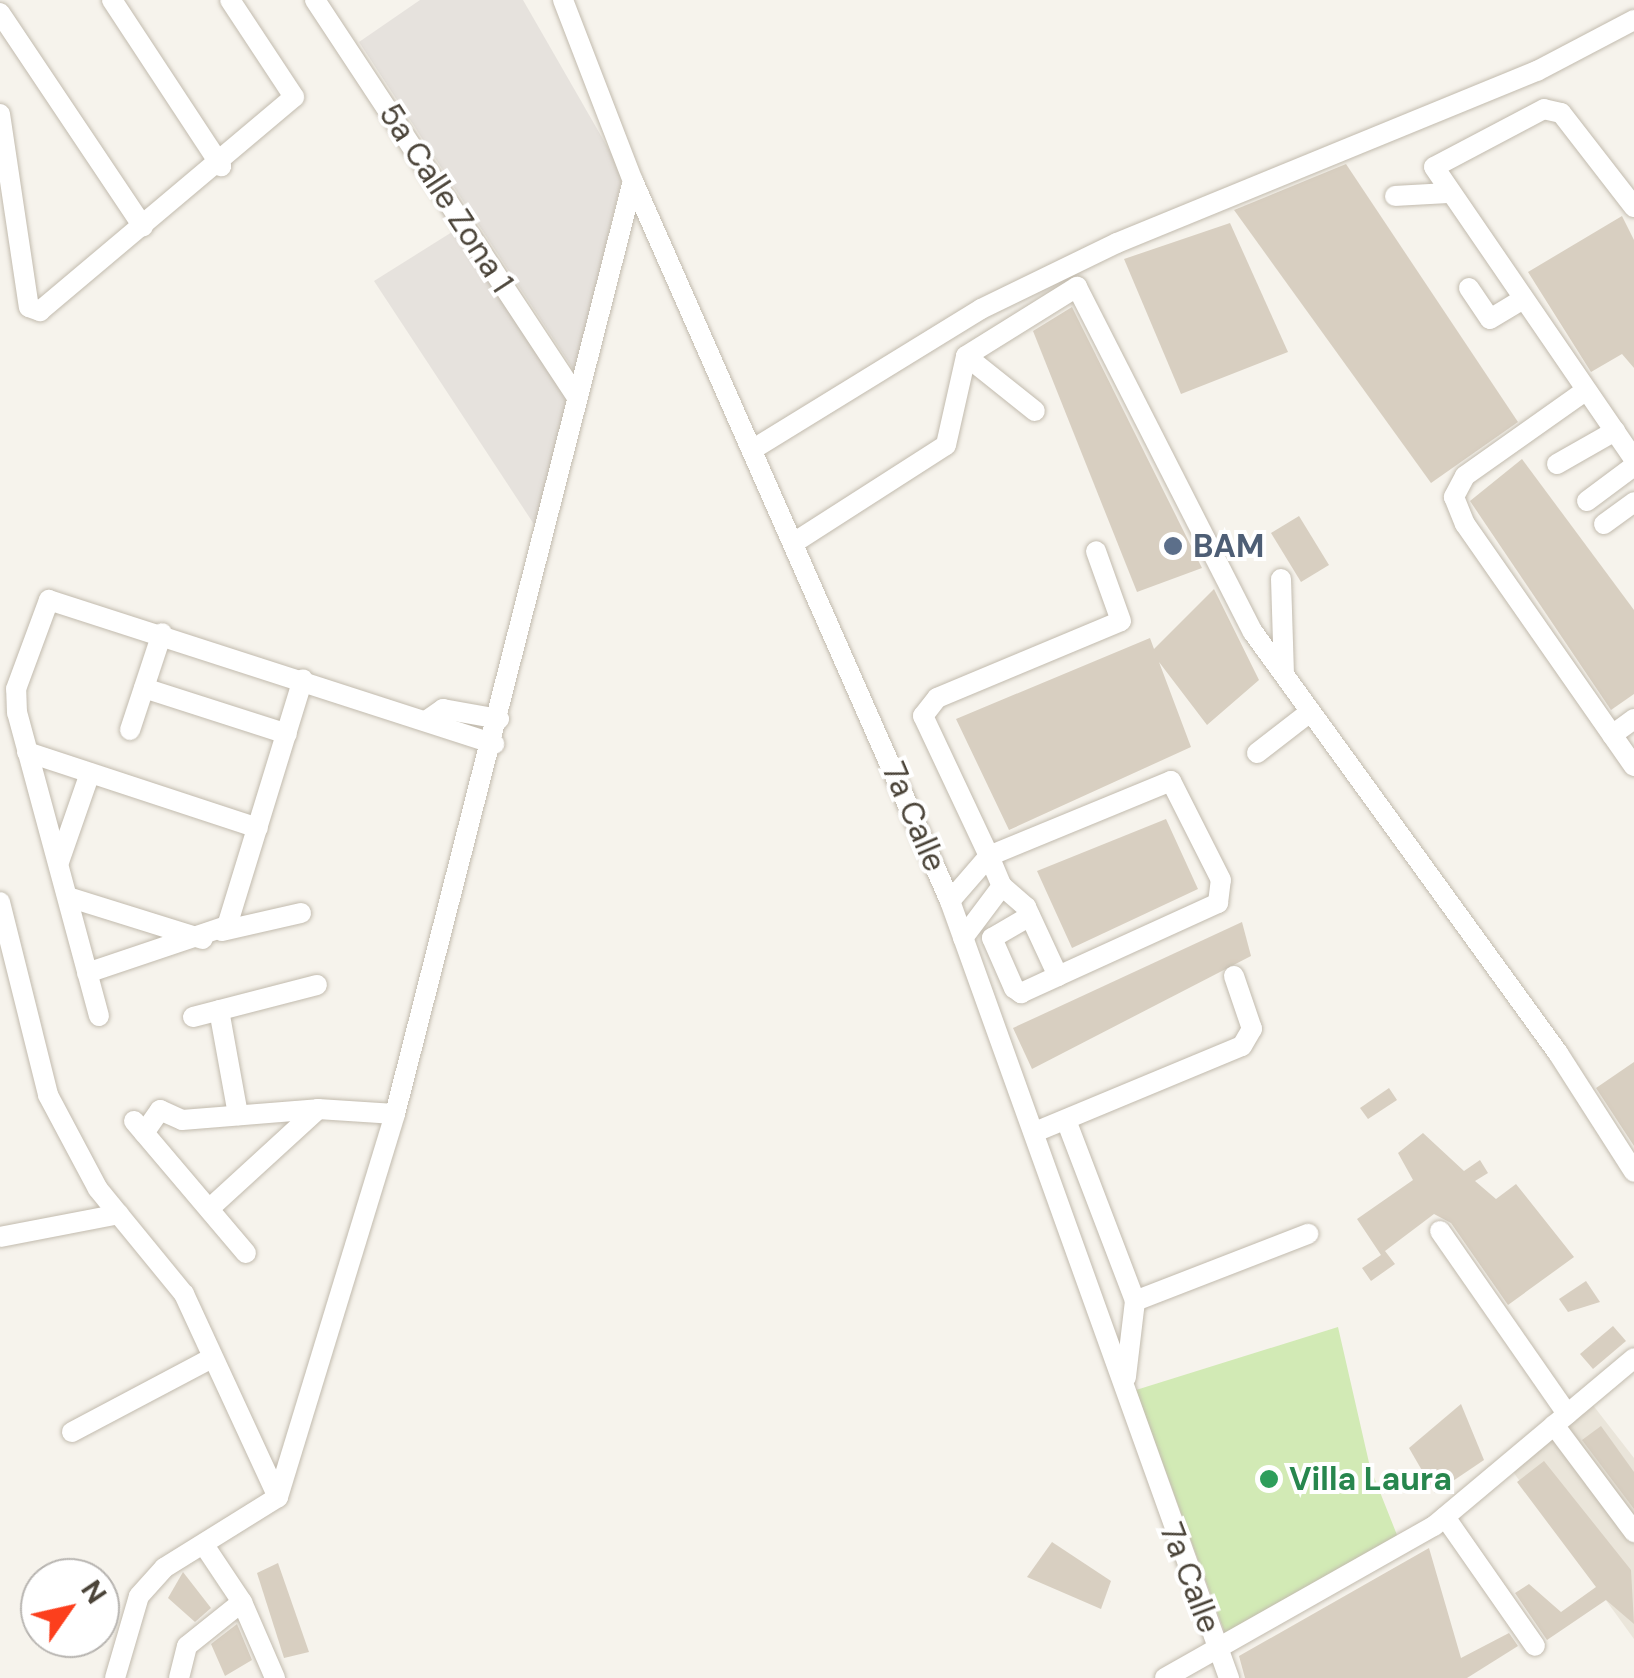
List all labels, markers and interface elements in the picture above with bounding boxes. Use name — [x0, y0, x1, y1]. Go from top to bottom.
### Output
street label: 5a Calle Zona 1 — [371, 96, 521, 300]
place label: BAM — [1193, 527, 1264, 565]
marker: BAM — [1162, 535, 1184, 557]
street label: 7a Calle — [874, 757, 954, 877]
place label: Villa Laura — [1289, 1460, 1452, 1498]
marker: Villa Laura — [1258, 1468, 1280, 1490]
street label: 7a Calle — [1152, 1518, 1228, 1638]
north arrow — [20, 1558, 120, 1658]
text: N — [73, 1573, 115, 1611]

